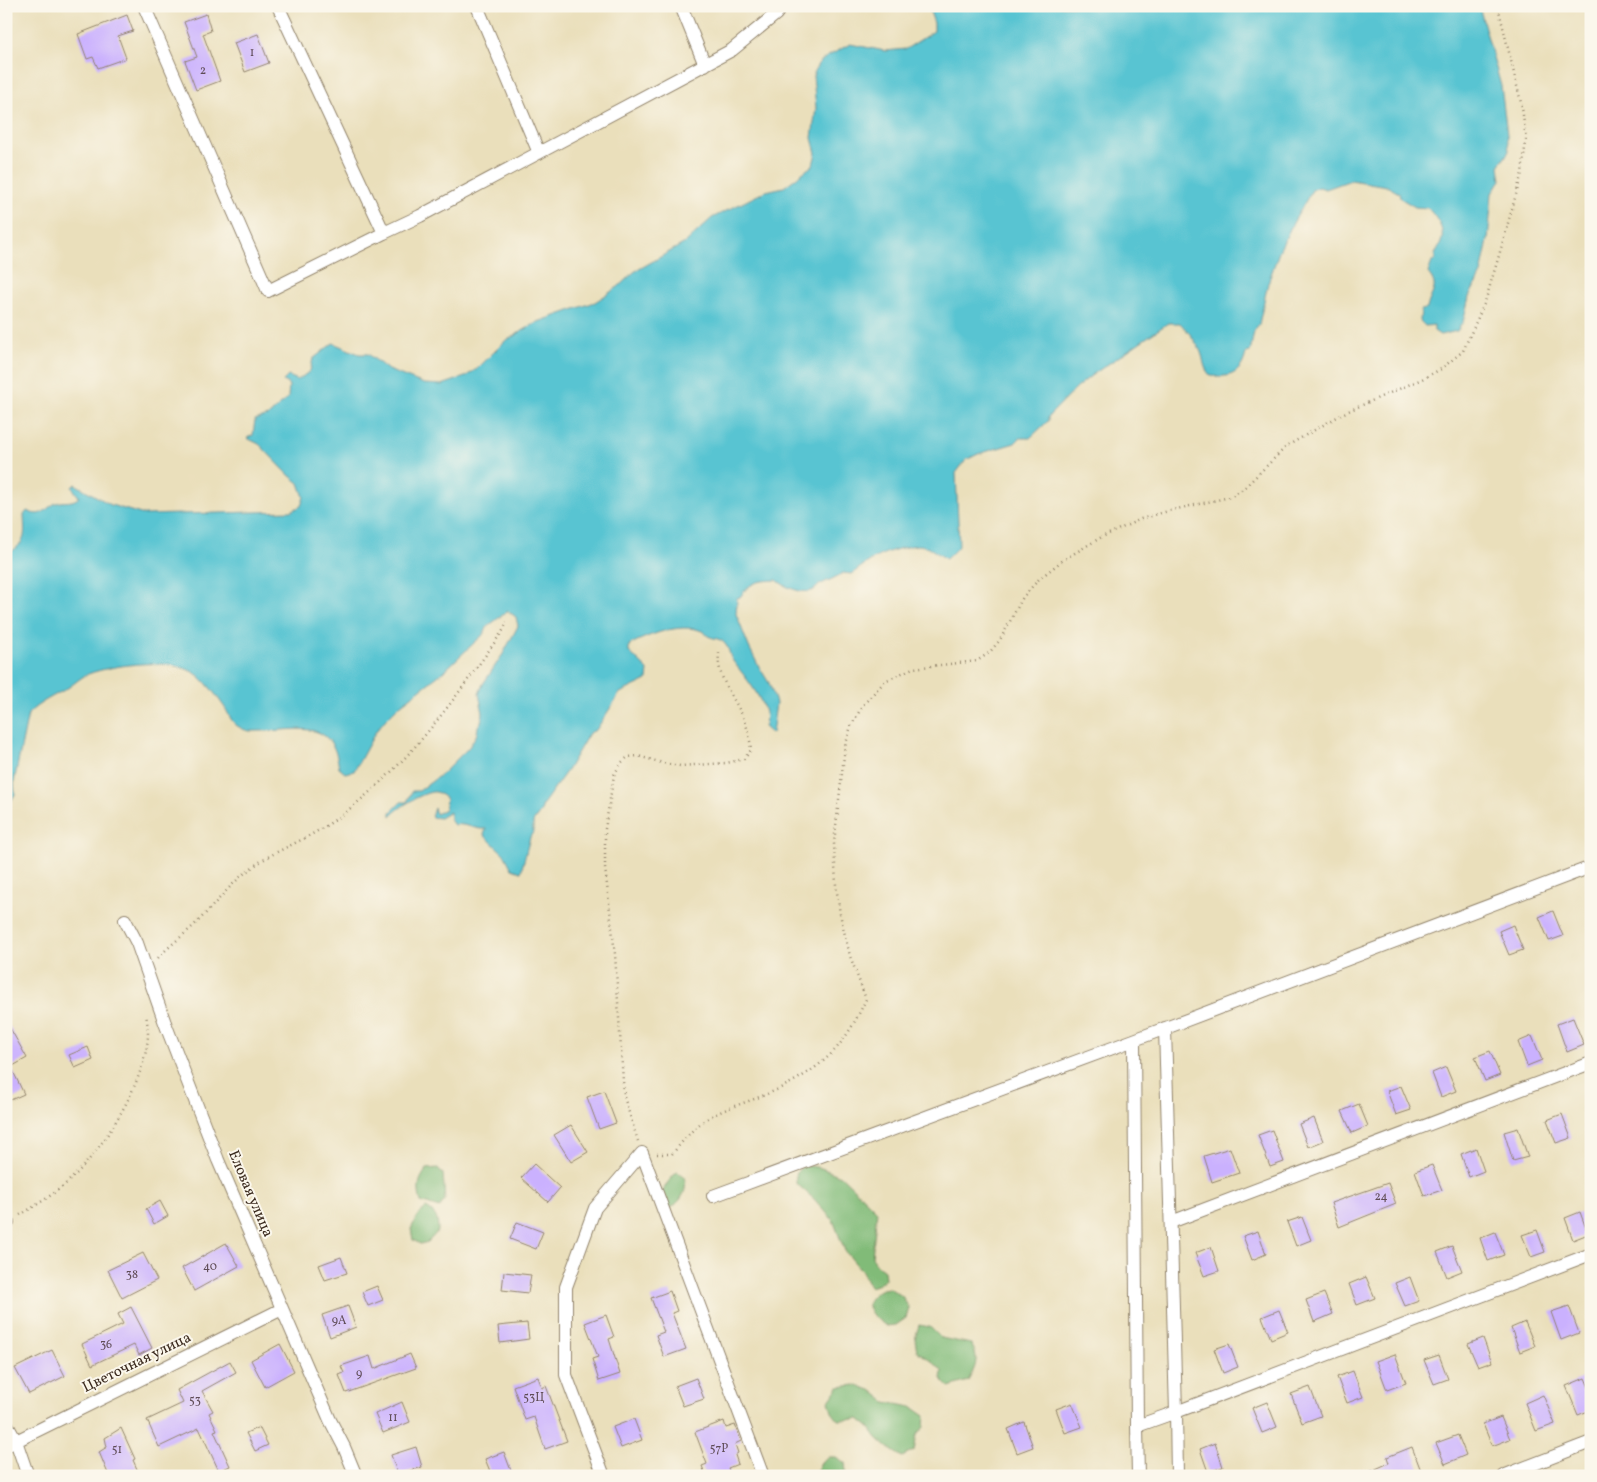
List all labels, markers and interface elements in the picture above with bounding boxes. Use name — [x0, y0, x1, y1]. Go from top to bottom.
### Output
house number: 1 — [250, 45, 254, 61]
house number: 2 — [200, 63, 206, 79]
street label: Еловая улица — [222, 1147, 278, 1241]
house number: 24 — [1374, 1189, 1388, 1205]
house number: 40 — [203, 1259, 217, 1275]
house number: 38 — [126, 1267, 138, 1283]
house number: 9А — [332, 1313, 347, 1329]
street label: Цветочная улица — [79, 1328, 195, 1398]
house number: 36 — [100, 1337, 112, 1353]
house number: 9 — [356, 1366, 362, 1382]
house number: 53Ц — [523, 1390, 545, 1406]
house number: 53 — [189, 1393, 201, 1409]
house number: 11 — [388, 1410, 398, 1426]
house number: 57Р — [710, 1441, 728, 1457]
house number: 51 — [112, 1442, 122, 1458]

